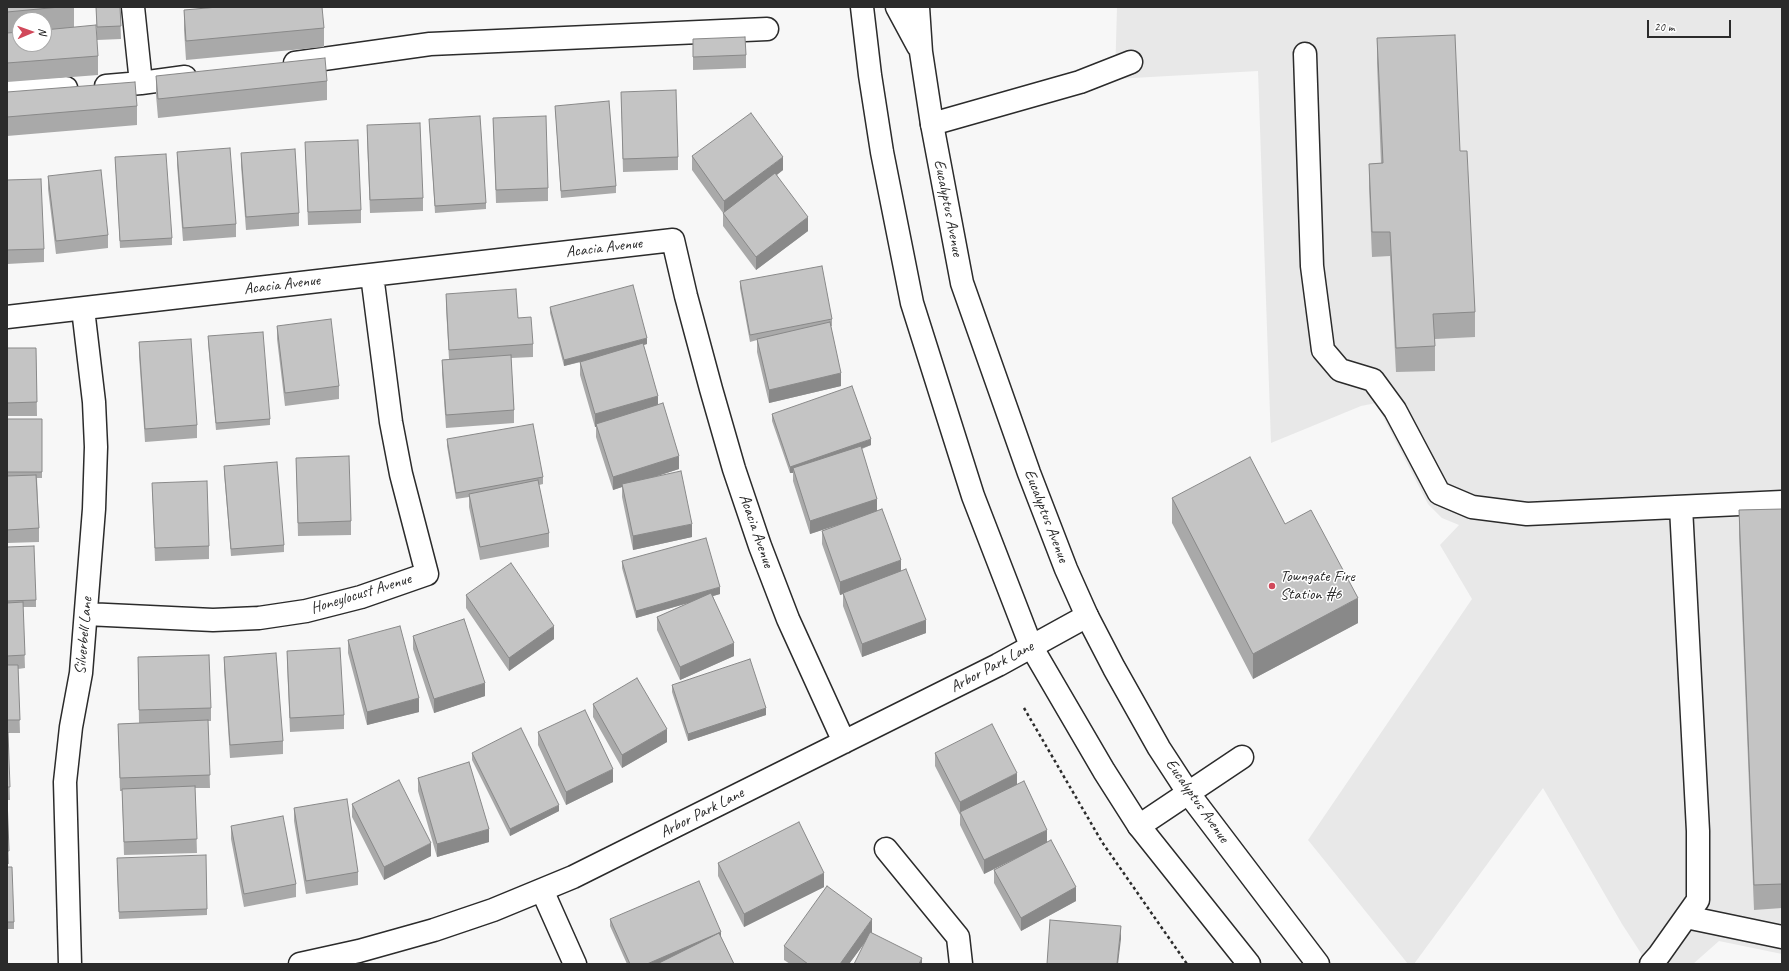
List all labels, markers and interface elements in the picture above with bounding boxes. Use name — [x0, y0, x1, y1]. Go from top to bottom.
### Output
north arrow — [12, 12, 52, 52]
scale bar — [1649, 12, 1733, 38]
text: 20 m — [1654, 19, 1674, 35]
text: N — [36, 28, 50, 35]
street label: Eucalyptus Avenue — [929, 158, 967, 258]
street label: Acacia Avenue — [565, 234, 643, 262]
street label: Acacia Avenue — [243, 271, 321, 299]
street label: Eucalyptus Avenue — [1019, 467, 1073, 565]
street label: Acacia Avenue — [734, 492, 778, 570]
place label: Towngate Fire Station #6 — [1280, 567, 1355, 605]
street label: Honeylocust Avenue — [309, 570, 413, 618]
marker: Towngate Fire Station #6 — [1267, 581, 1277, 591]
street label: Silverbell Lane — [71, 596, 97, 676]
street label: Arbor Park Lane — [947, 637, 1037, 697]
street label: Eucalyptus Avenue — [1161, 755, 1233, 847]
street label: Arbor Park Lane — [657, 784, 747, 842]

